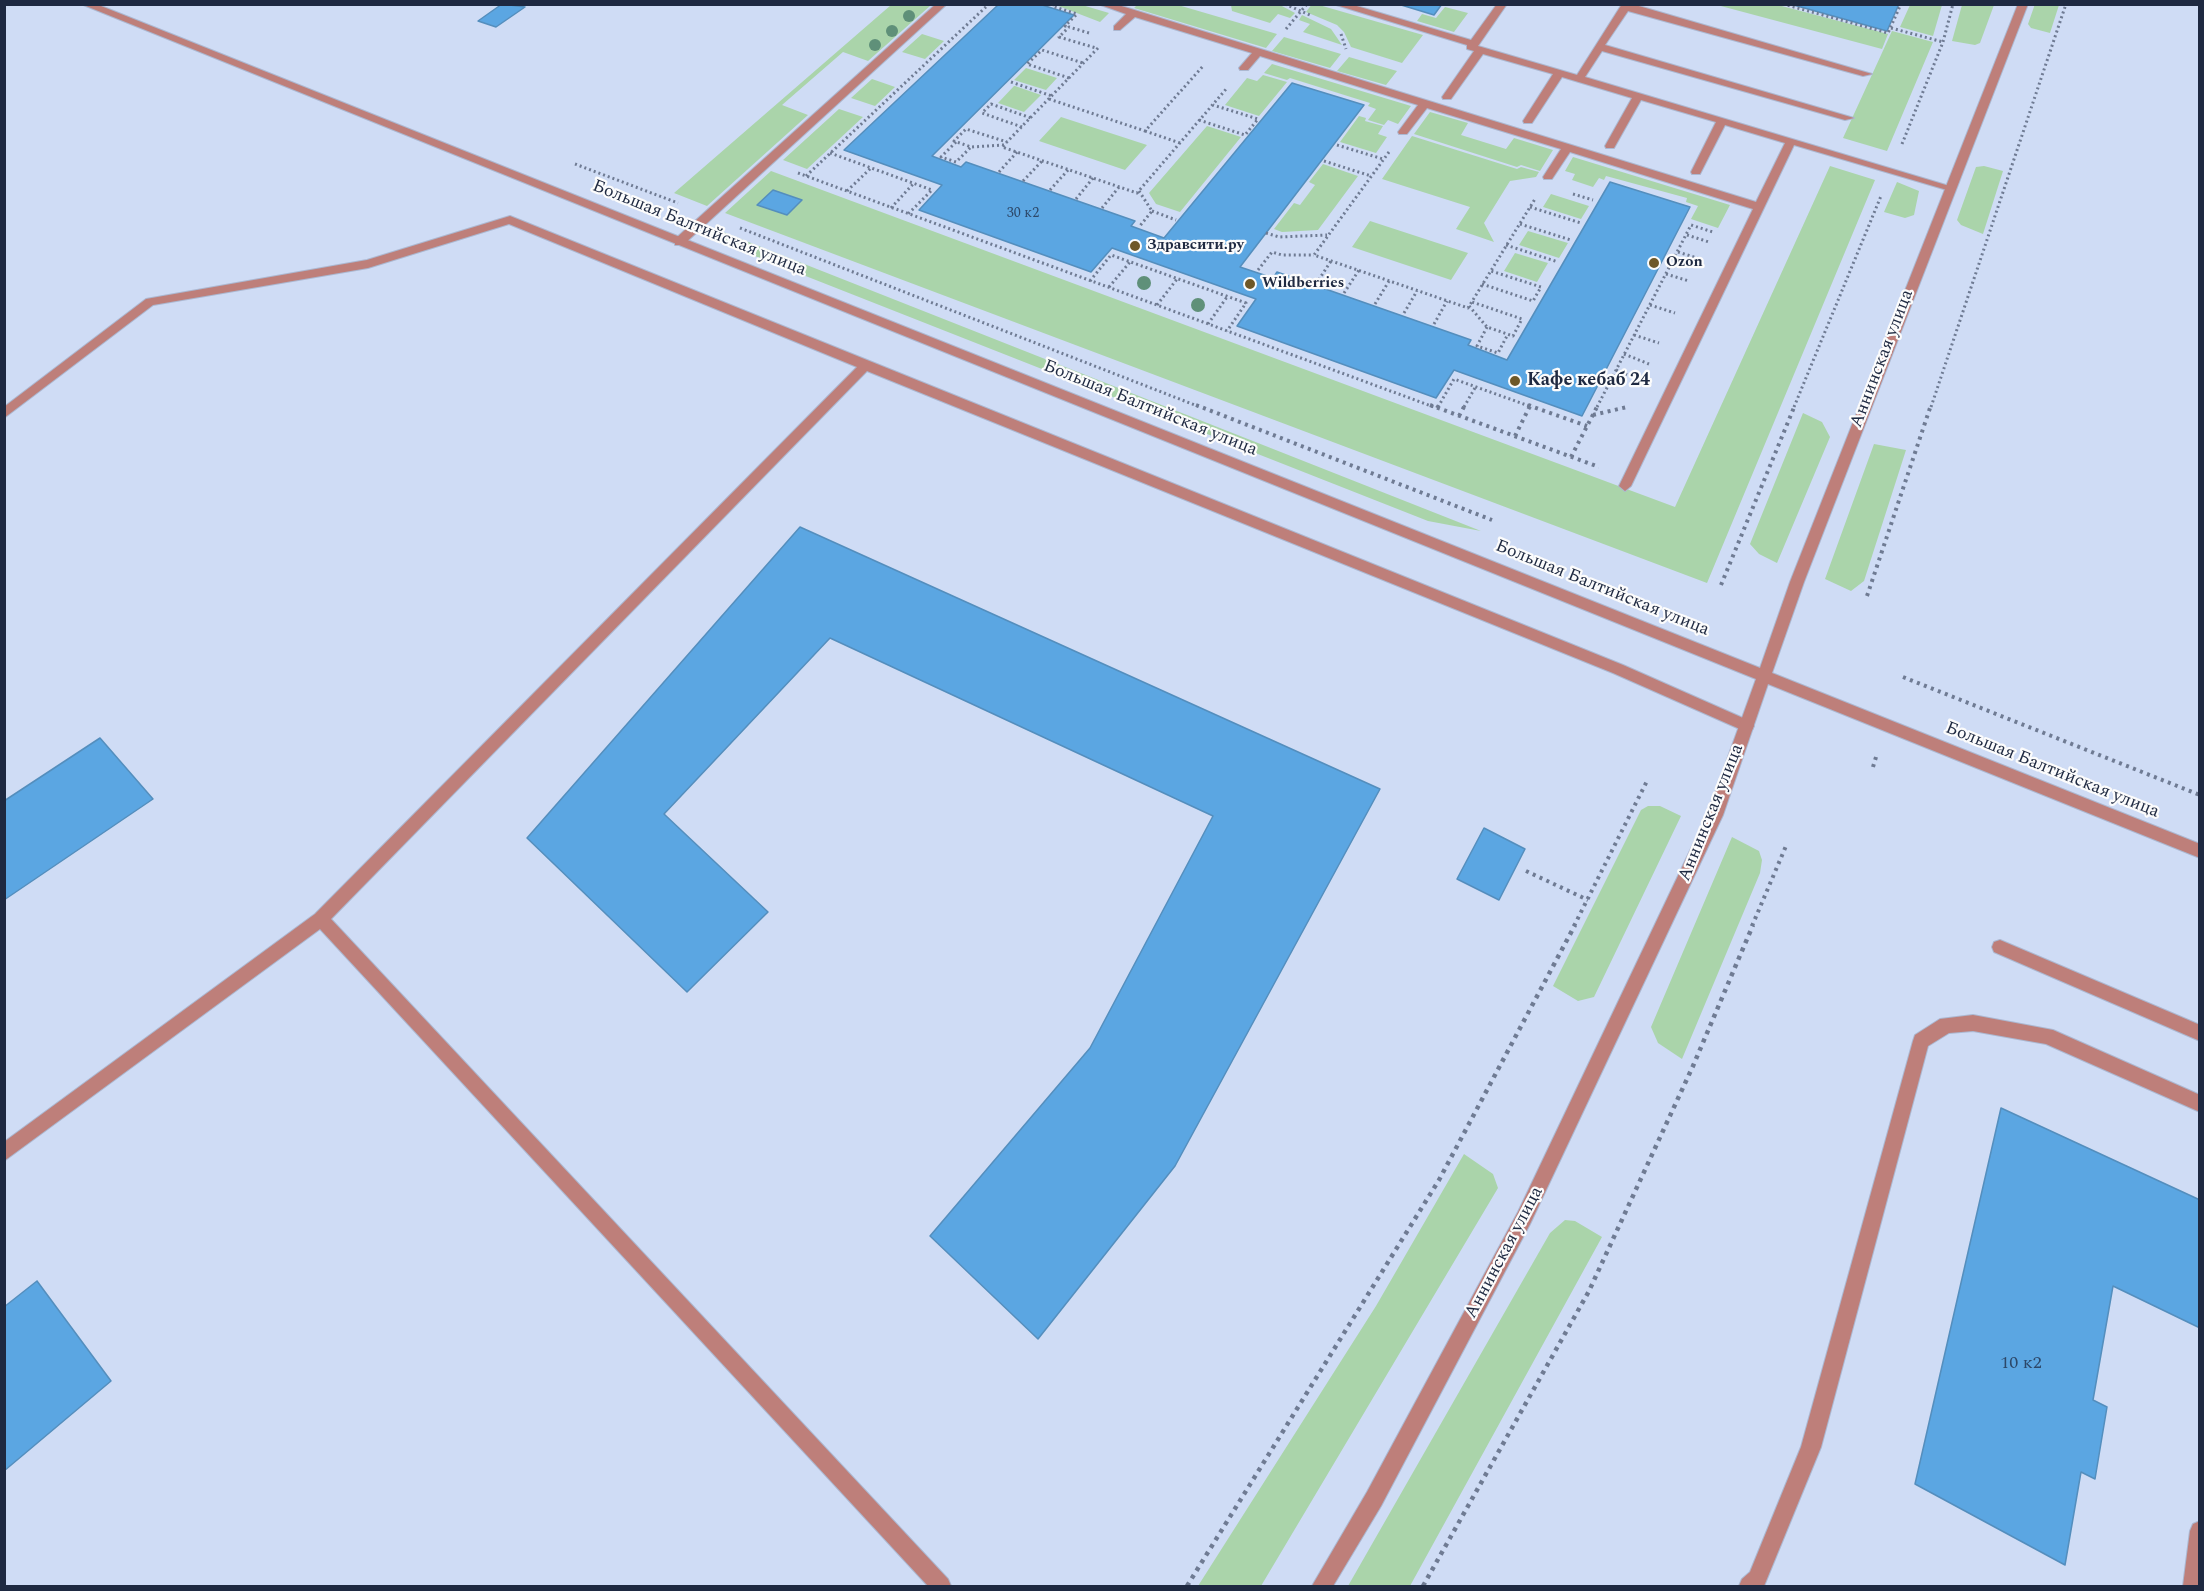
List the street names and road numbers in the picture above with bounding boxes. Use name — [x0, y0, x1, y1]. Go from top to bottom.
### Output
street label: Большая Балтийская улица — [589, 176, 809, 282]
street label: Аннинская улица — [1847, 287, 1919, 431]
street label: Большая Балтийская улица — [1040, 356, 1260, 462]
street label: Большая Балтийская улица — [1492, 536, 1712, 642]
street label: Большая Балтийская улица — [1942, 718, 2162, 824]
street label: Аннинская улица — [1675, 741, 1749, 885]
street label: Аннинская улица — [1461, 1183, 1549, 1323]

